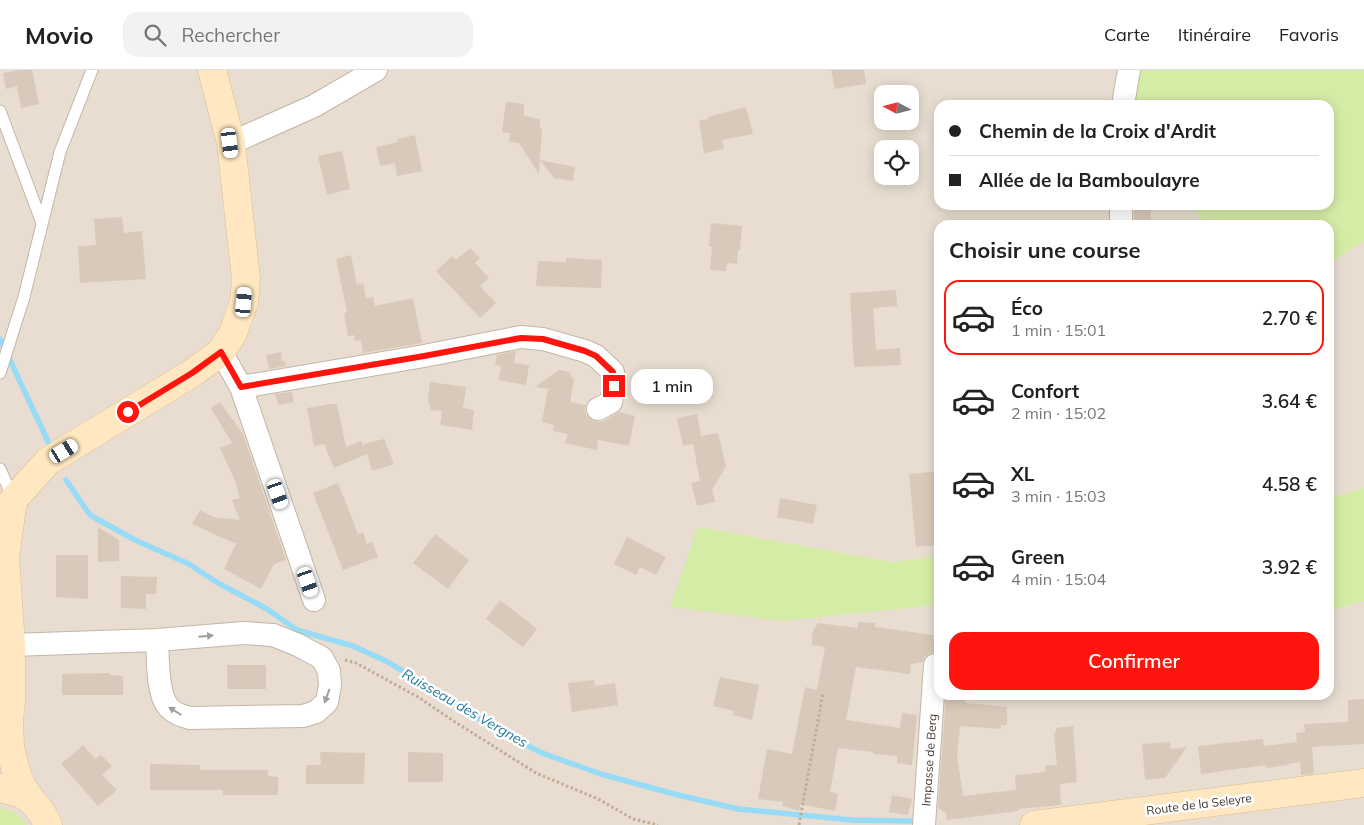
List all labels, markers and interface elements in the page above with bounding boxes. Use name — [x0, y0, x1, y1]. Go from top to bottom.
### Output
search box — [123, 12, 473, 57]
text: Movio — [25, 20, 93, 50]
icon: search — [141, 21, 169, 49]
text: Rechercher — [181, 23, 280, 47]
text: Carte — [1104, 23, 1150, 46]
text: Itinéraire — [1178, 23, 1251, 46]
text: Favoris — [1279, 23, 1339, 46]
north arrow — [874, 85, 919, 130]
map controls — [874, 85, 919, 185]
text: Chemin de la Croix d'Ardit — [979, 119, 1216, 143]
car — [220, 127, 239, 159]
button: locate — [874, 140, 919, 185]
text: Allée de la Bamboulayre — [979, 168, 1200, 192]
text: Choisir une course — [949, 236, 1141, 264]
car — [235, 286, 252, 318]
icon: car — [951, 295, 996, 340]
text: Éco — [1011, 296, 1043, 320]
text: 2.70 € — [1262, 306, 1317, 330]
text: 1 min · 15:01 — [1011, 320, 1106, 340]
callout: 1 min — [632, 368, 714, 404]
route end — [603, 375, 625, 397]
text: 1 min — [651, 376, 693, 396]
icon: car — [951, 378, 996, 423]
text: Confort — [1011, 379, 1079, 403]
text: 3.64 € — [1262, 389, 1317, 413]
route start — [117, 401, 139, 423]
text: 2 min · 15:02 — [1011, 403, 1106, 423]
car — [47, 437, 80, 465]
icon: car — [951, 461, 996, 506]
text: XL — [1011, 462, 1034, 486]
text: 4.58 € — [1262, 472, 1317, 496]
car — [266, 477, 289, 511]
text: 3 min · 15:03 — [1011, 486, 1106, 506]
icon: car — [951, 544, 996, 589]
text: Green — [1011, 545, 1065, 569]
text: 3.92 € — [1262, 555, 1317, 579]
car — [296, 565, 319, 599]
text: 4 min · 15:04 — [1011, 569, 1106, 589]
one-way arrow — [198, 632, 214, 640]
button: Confirmer — [949, 632, 1319, 690]
water label: Ruisseau des Vergnes — [399, 665, 531, 751]
one-way arrow — [323, 689, 331, 704]
one-way arrow — [169, 707, 182, 716]
street label: Impasse de Berg — [918, 713, 940, 807]
street label: Route de la Seleyre — [1145, 790, 1253, 818]

